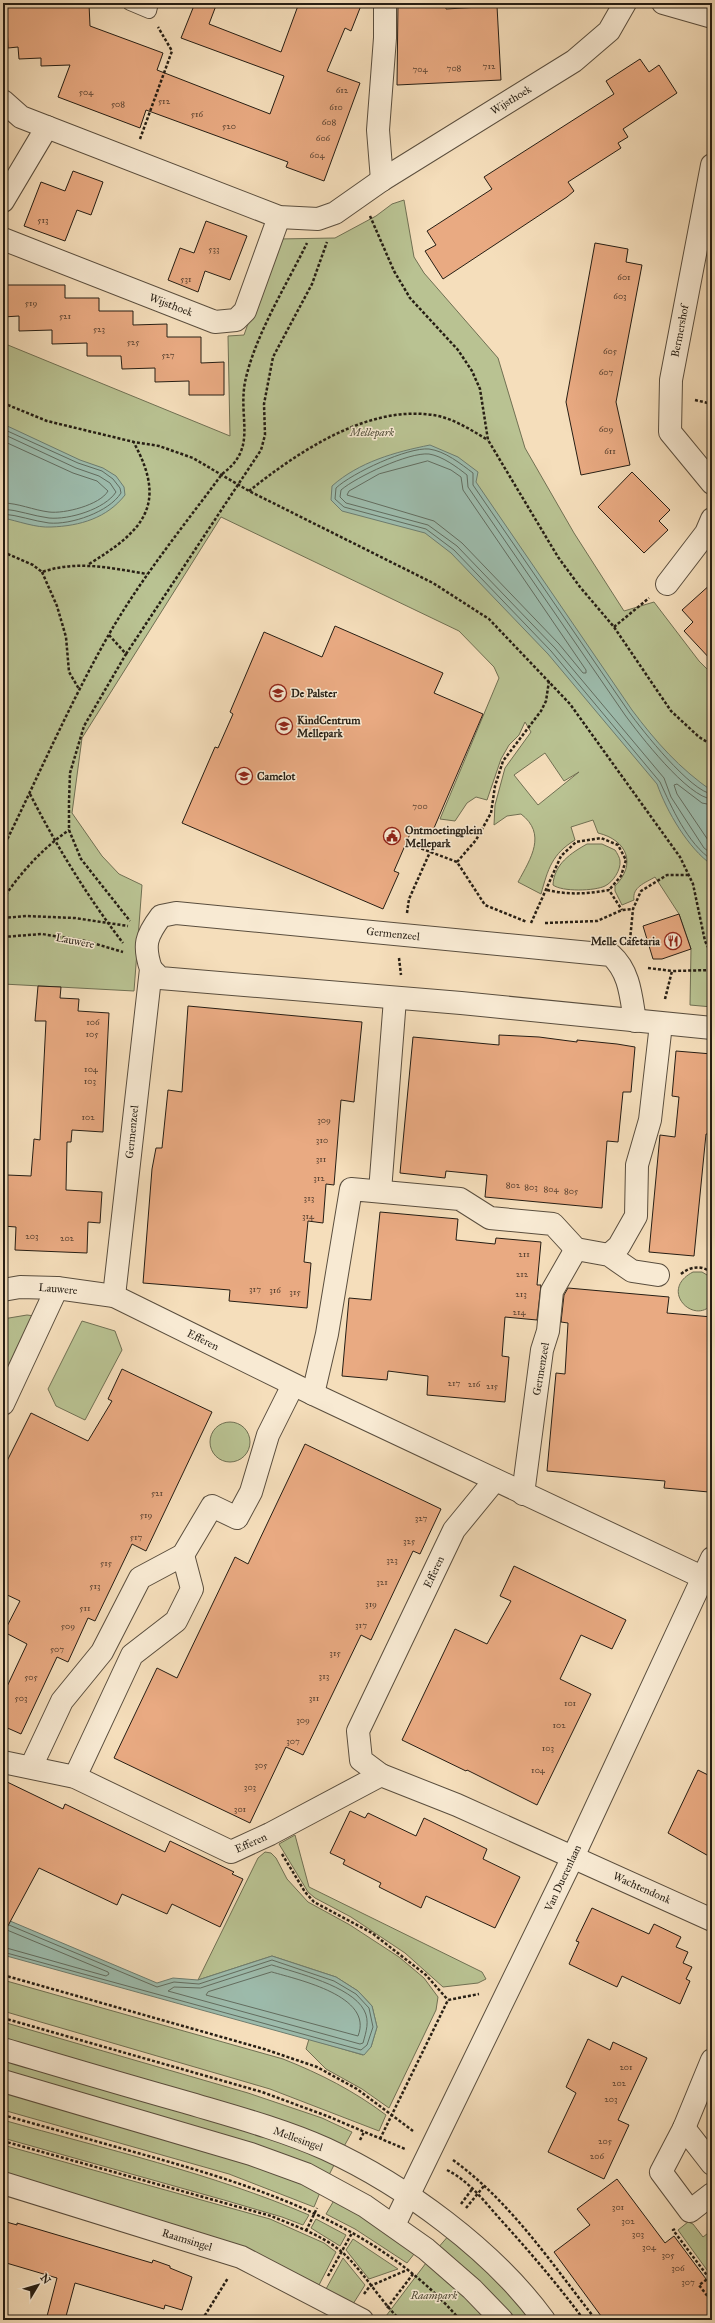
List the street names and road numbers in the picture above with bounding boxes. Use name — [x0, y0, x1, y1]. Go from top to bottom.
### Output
street label: Wijsthoek — [488, 82, 534, 118]
street label: Wijsthoek — [147, 291, 195, 320]
street label: Bermershof — [669, 301, 692, 358]
street label: Germenzeel — [366, 925, 420, 943]
street label: Lauwere — [55, 931, 96, 951]
street label: Germenzeel — [123, 1105, 141, 1159]
street label: Lauwere — [38, 1281, 78, 1297]
street label: Efferen — [185, 1327, 221, 1353]
street label: Germenzeel — [530, 1341, 552, 1397]
street label: Efferen — [421, 1554, 447, 1590]
street label: Efferen — [233, 1830, 269, 1856]
street label: Van Duerenlaan — [542, 1843, 584, 1914]
street label: Wachtendonk — [611, 1869, 674, 1907]
street label: Mellesingel — [271, 2124, 325, 2154]
street label: Raamsingel — [160, 2226, 214, 2254]

